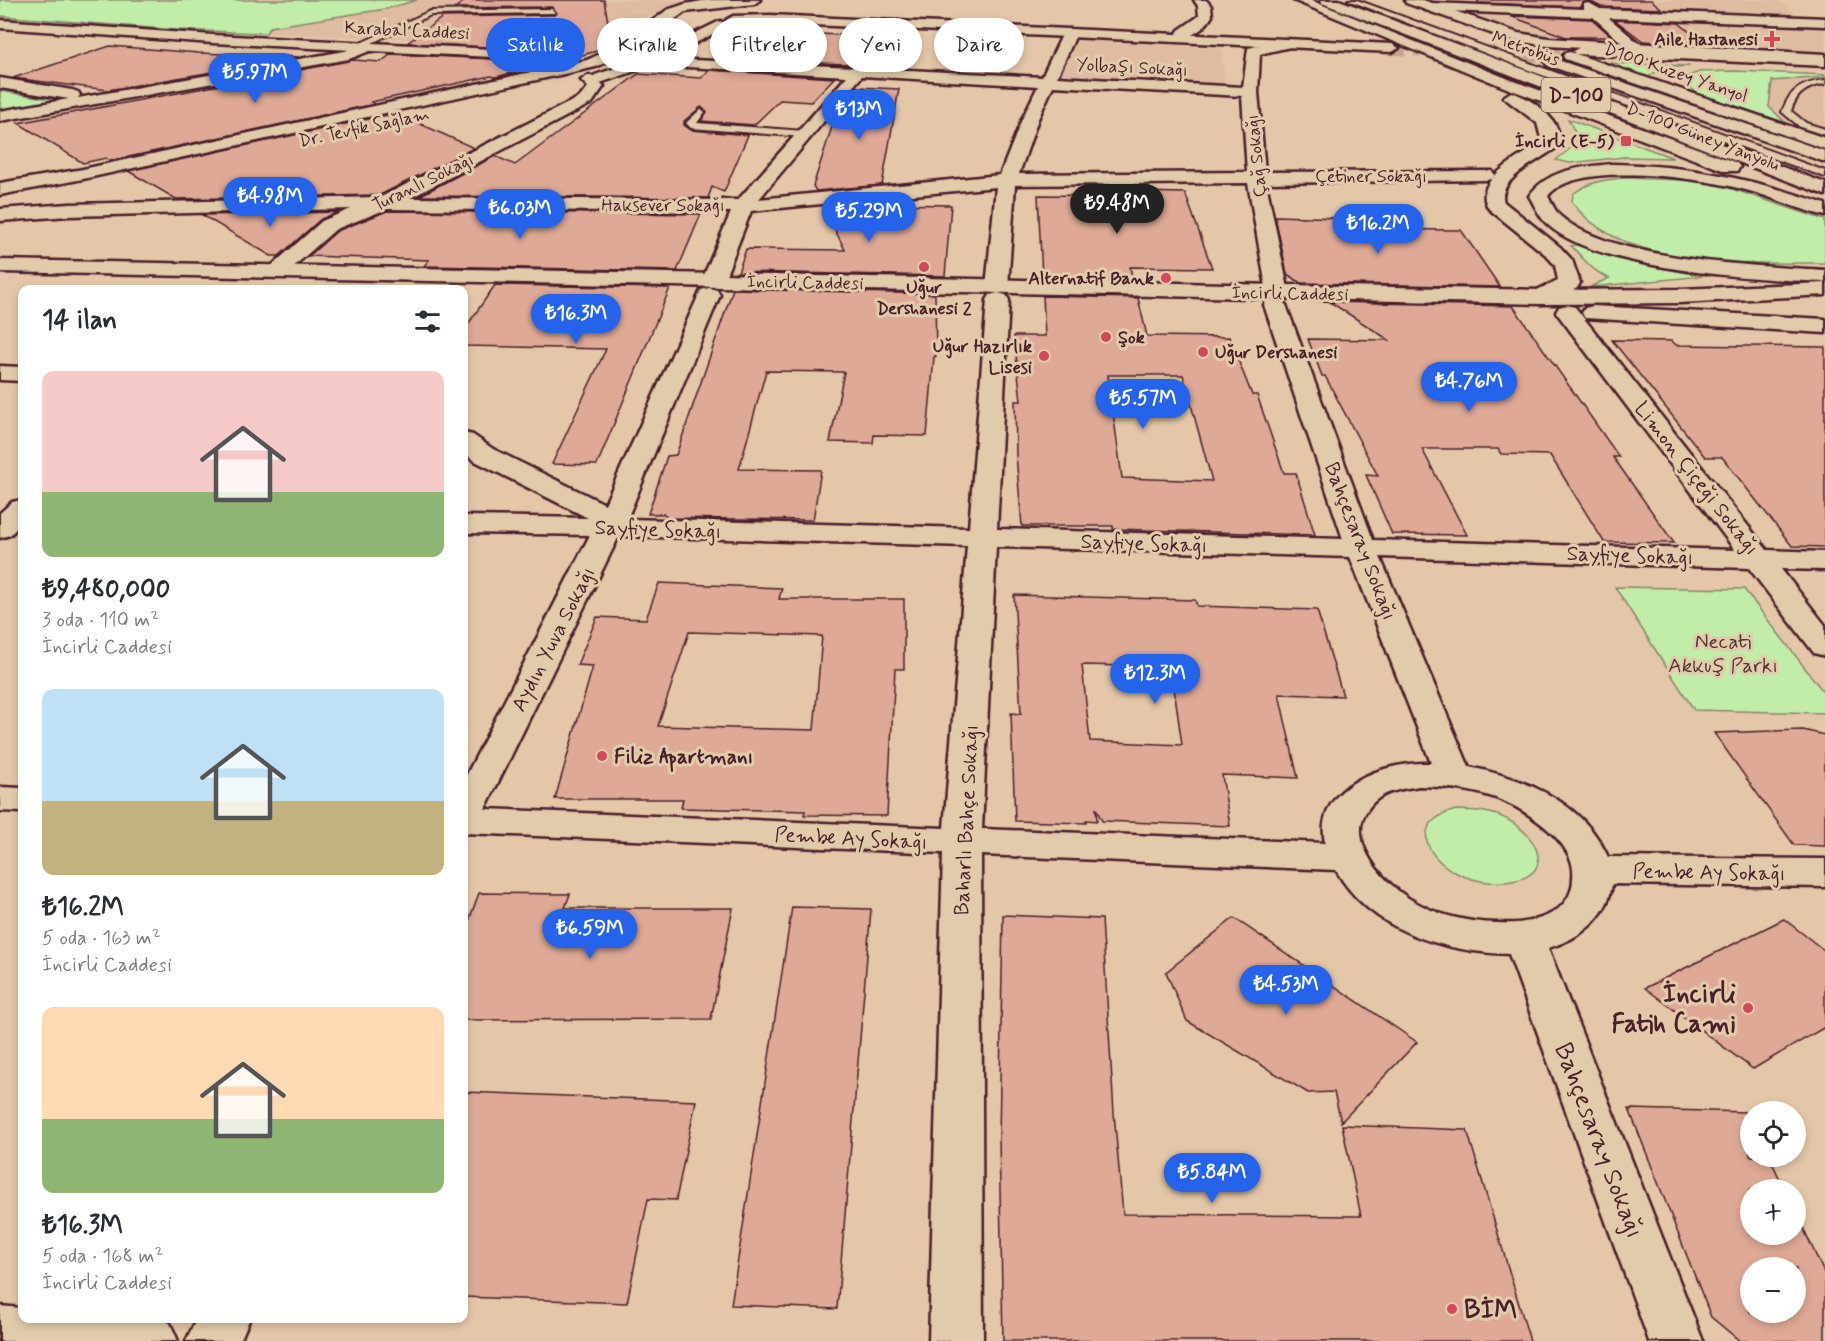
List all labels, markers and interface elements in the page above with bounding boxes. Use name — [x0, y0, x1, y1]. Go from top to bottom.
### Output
street label: Karabal Caddesi — [344, 16, 470, 46]
chip: Satılık — [486, 18, 585, 72]
chip: Kiralık — [597, 18, 698, 72]
chip: Filtreler — [710, 18, 827, 72]
chip: Yeni — [839, 18, 922, 72]
chip: Daire — [934, 18, 1024, 72]
street label: Metrobüs — [1488, 26, 1563, 72]
place label: Aile Hastanesi — [1654, 28, 1758, 52]
marker: Aile Hastanesi — [1763, 30, 1781, 48]
street label: D100 Kuzey Yanyol — [1600, 37, 1751, 109]
pin: ₺5.97M — [206, 53, 304, 104]
street label: Yolbaşı Sokağı — [1076, 53, 1188, 83]
text: ₺5.97M — [222, 59, 288, 86]
road number: D-100 — [1542, 78, 1610, 112]
pin: ₺13M — [823, 90, 895, 141]
text: ₺13M — [836, 96, 882, 123]
street label: D-100 Güney Yanyolu — [1623, 97, 1783, 177]
street label: Dr. Tevfik Sağlam — [297, 102, 432, 154]
street label: Çağ Sokağı — [1241, 113, 1273, 198]
place label: İncirli (E-5) — [1515, 130, 1615, 154]
marker: İncirli (E-5) — [1619, 134, 1633, 148]
street label: Turanlı Sokağı — [369, 148, 478, 218]
street label: Çetiner Sokağı — [1315, 165, 1427, 189]
pin: ₺4.98M — [221, 177, 319, 228]
text: ₺4.98M — [237, 183, 303, 210]
pin: ₺9.48M — [1068, 184, 1166, 235]
pin: ₺6.03M — [471, 189, 569, 240]
text: ₺9.48M — [1084, 190, 1150, 217]
pin: ₺5.29M — [820, 192, 918, 243]
street label: Haksever Sokağı — [601, 194, 725, 218]
text: ₺6.03M — [488, 195, 552, 222]
text: ₺5.29M — [836, 198, 902, 225]
pin: ₺16.2M — [1329, 204, 1427, 255]
text: ₺16.2M — [1347, 210, 1409, 237]
marker: Uğur Dershanesi 2 — [917, 260, 931, 274]
place label: Alternatif Bank — [1028, 267, 1154, 291]
street label: İncirli Caddesi — [746, 270, 864, 296]
marker: Alternatif Bank — [1159, 271, 1173, 285]
place label: Uğur Dershanesi 2 — [876, 276, 972, 321]
street label: İncirli Caddesi — [1231, 281, 1349, 307]
pin: ₺16.3M — [527, 294, 625, 345]
text: ₺16.3M — [545, 300, 607, 327]
text: 14 ilan — [42, 304, 117, 338]
icon: filters — [411, 305, 444, 338]
place label: Şok — [1118, 326, 1145, 350]
marker: Şok — [1099, 330, 1113, 344]
place label: Uğur Hazırlık Lisesi — [933, 335, 1032, 380]
place label: Uğur Dershanesi — [1215, 341, 1337, 365]
marker: Uğur Dershanesi — [1196, 345, 1210, 359]
marker: Uğur Hazırlık Lisesi — [1037, 349, 1051, 363]
pin: ₺4.76M — [1420, 362, 1518, 413]
text: ₺4.76M — [1435, 368, 1503, 395]
pin: ₺5.57M — [1094, 379, 1192, 430]
text: ₺5.57M — [1109, 385, 1177, 412]
street label: Limon Çiçeği Sokağı — [1627, 396, 1765, 561]
icon: home — [189, 410, 297, 518]
street label: Bahçesaray Sokağı — [1317, 458, 1403, 624]
street label: Sayfiye Sokağı — [594, 514, 722, 546]
street label: Sayfiye Sokağı — [1080, 528, 1208, 560]
street label: Sayfiye Sokağı — [1566, 540, 1694, 572]
street label: Aydın Yuva Sokağı — [505, 562, 602, 717]
text: ₺9,480,000 — [42, 573, 170, 607]
text: 3 oda · 110 m² — [42, 607, 159, 634]
park label: Necati Akkuş Parkı — [1668, 628, 1778, 680]
text: İncirli Caddesi — [42, 634, 172, 661]
pin: ₺12.3M — [1106, 654, 1204, 705]
text: ₺12.3M — [1124, 660, 1186, 687]
street label: Baharlı Bahçe Sokağı — [948, 724, 986, 916]
icon: home — [189, 728, 297, 836]
place label: Filiz Apartmanı — [614, 743, 753, 772]
marker: Filiz Apartmanı — [595, 749, 609, 763]
street label: Pembe Ay Sokağı — [774, 821, 928, 857]
street label: Pembe Ay Sokağı — [1632, 858, 1786, 888]
text: ₺16.2M — [42, 891, 124, 925]
pin: ₺6.59M — [541, 909, 639, 960]
text: ₺6.59M — [556, 915, 624, 942]
text: 5 oda · 163 m² — [42, 925, 161, 952]
text: İncirli Caddesi — [42, 952, 172, 979]
pin: ₺4.53M — [1237, 965, 1335, 1016]
text: ₺4.53M — [1253, 971, 1319, 998]
place label: İncirli Fatih Cami — [1611, 978, 1736, 1042]
marker: İncirli Fatih Cami — [1741, 1001, 1755, 1015]
street label: Bahçesaray Sokağı — [1545, 1038, 1651, 1243]
icon: home — [189, 1046, 297, 1154]
map controls — [1740, 1101, 1806, 1323]
button: locate — [1740, 1101, 1806, 1167]
pin: ₺5.84M — [1163, 1153, 1261, 1204]
text: ₺5.84M — [1178, 1159, 1246, 1186]
button: + — [1740, 1179, 1806, 1245]
text: ₺16.3M — [42, 1209, 123, 1243]
text: 5 oda · 168 m² — [42, 1243, 163, 1270]
button: − — [1740, 1257, 1806, 1323]
text: İncirli Caddesi — [42, 1270, 172, 1297]
place label: BİM — [1464, 1294, 1517, 1328]
marker: BİM — [1445, 1302, 1459, 1316]

